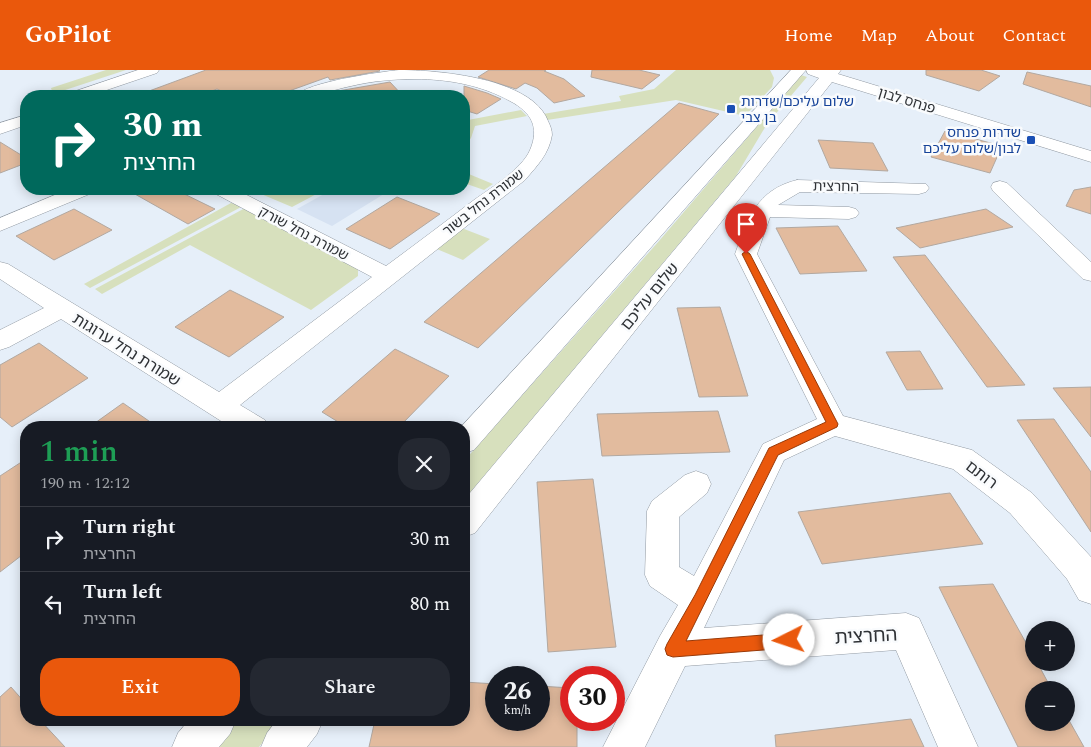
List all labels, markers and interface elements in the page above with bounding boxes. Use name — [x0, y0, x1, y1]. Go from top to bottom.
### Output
text: GoPilot — [25, 17, 111, 53]
text: Home — [784, 22, 833, 49]
text: Map — [861, 22, 897, 49]
text: About — [925, 22, 975, 49]
text: Contact — [1003, 22, 1066, 49]
street label: פנחס לבון — [876, 82, 938, 119]
place label: שלום עליכם/שדרות בן צבי — [741, 91, 854, 128]
text: 30 m — [123, 99, 203, 152]
marker: שלום עליכם/שדרות בן צבי — [725, 103, 737, 115]
icon: right — [40, 110, 105, 175]
place label: שדרות פנחס לבון/שלום עליכם — [923, 122, 1021, 159]
marker: שדרות פנחס לבון/שלום עליכם — [1025, 134, 1037, 146]
text: החרצית — [123, 147, 196, 180]
street label: שמורת נחל בשור — [438, 164, 529, 241]
street label: החרצית — [813, 176, 859, 197]
street label: שמורת נחל שורק — [255, 201, 353, 266]
pin — [725, 203, 767, 254]
icon: arrive — [732, 210, 760, 238]
street label: שלום עליכם — [615, 257, 685, 336]
street label: שמורת נחל ערוגות — [68, 307, 185, 393]
text: 1 min — [40, 429, 118, 475]
button: close — [398, 438, 450, 490]
street label: רותם — [960, 455, 1003, 495]
text: 190 m · 12:12 — [40, 471, 130, 495]
text: Turn right — [83, 513, 176, 542]
icon: right — [40, 525, 68, 553]
text: 30 m — [410, 525, 450, 554]
text: החרצית — [83, 542, 136, 566]
text: Turn left — [83, 578, 162, 607]
icon: left — [40, 590, 68, 618]
text: 80 m — [410, 590, 450, 619]
text: החרצית — [83, 607, 136, 631]
position arrow — [762, 613, 814, 665]
street label: החרצית — [834, 620, 898, 653]
map controls — [1025, 621, 1075, 731]
button: + — [1025, 621, 1075, 671]
button: Exit — [40, 658, 240, 716]
button: Share — [250, 658, 450, 716]
speed limit sign: 30 — [560, 666, 625, 731]
text: 26 — [503, 673, 532, 711]
button: − — [1025, 681, 1075, 731]
text: km/h — [504, 701, 531, 720]

